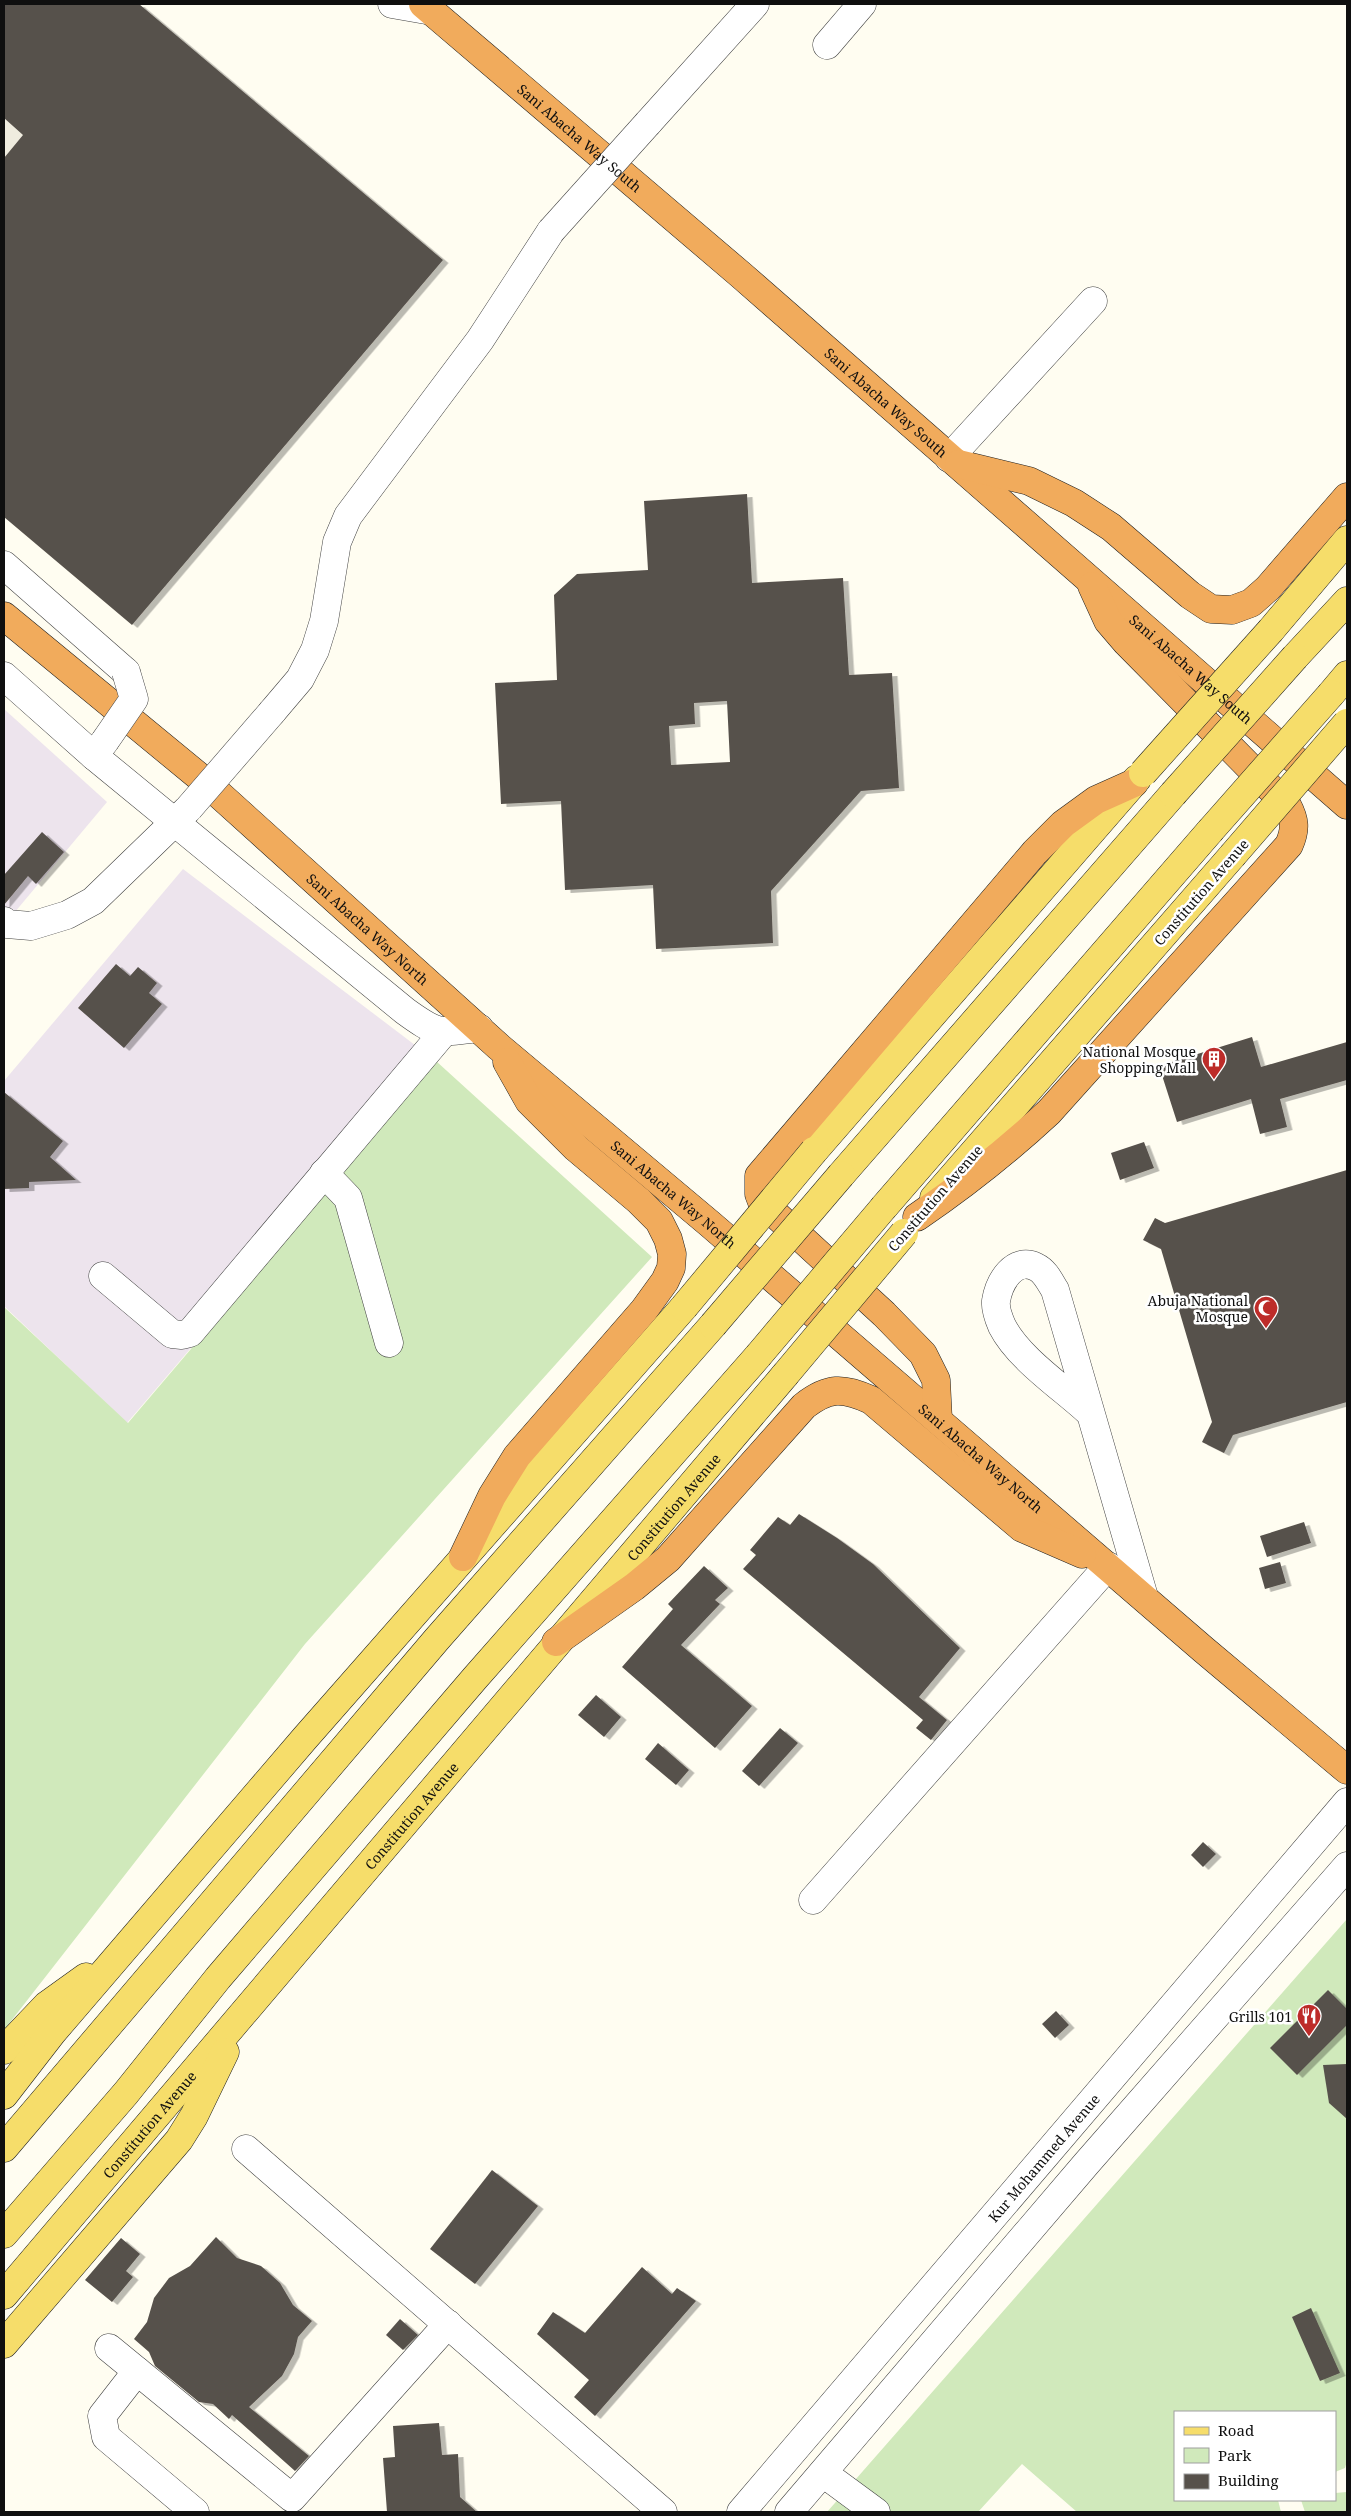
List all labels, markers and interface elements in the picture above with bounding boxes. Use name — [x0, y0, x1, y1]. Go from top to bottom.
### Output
street label: Sani Abacha Way South — [514, 79, 646, 196]
street label: Sani Abacha Way South — [821, 343, 952, 461]
street label: Sani Abacha Way South — [1126, 610, 1257, 728]
street label: Constitution Avenue — [1149, 835, 1253, 949]
street label: Sani Abacha Way North — [303, 869, 433, 989]
place label: National Mosque Shopping Mall — [1083, 1042, 1197, 1077]
building icon: National Mosque Shopping Mall — [1201, 1046, 1227, 1080]
street label: Sani Abacha Way North — [607, 1136, 741, 1252]
street label: Constitution Avenue — [883, 1141, 987, 1255]
place label: Abuja National Mosque — [1148, 1291, 1249, 1326]
mosque icon: Abuja National Mosque — [1253, 1295, 1279, 1329]
street label: Sani Abacha Way North — [915, 1399, 1047, 1517]
street label: Constitution Avenue — [622, 1449, 724, 1565]
street label: Constitution Avenue — [360, 1758, 462, 1873]
restaurant icon: Grills 101 — [1296, 2003, 1322, 2037]
place label: Grills 101 — [1229, 2007, 1292, 2026]
street label: Constitution Avenue — [98, 2066, 200, 2182]
street label: Kur Mohammed Avenue — [983, 2089, 1104, 2226]
legend — [1174, 2411, 1336, 2501]
text: Road — [1218, 2420, 1254, 2440]
text: Park — [1218, 2445, 1252, 2465]
text: Building — [1218, 2470, 1279, 2490]

